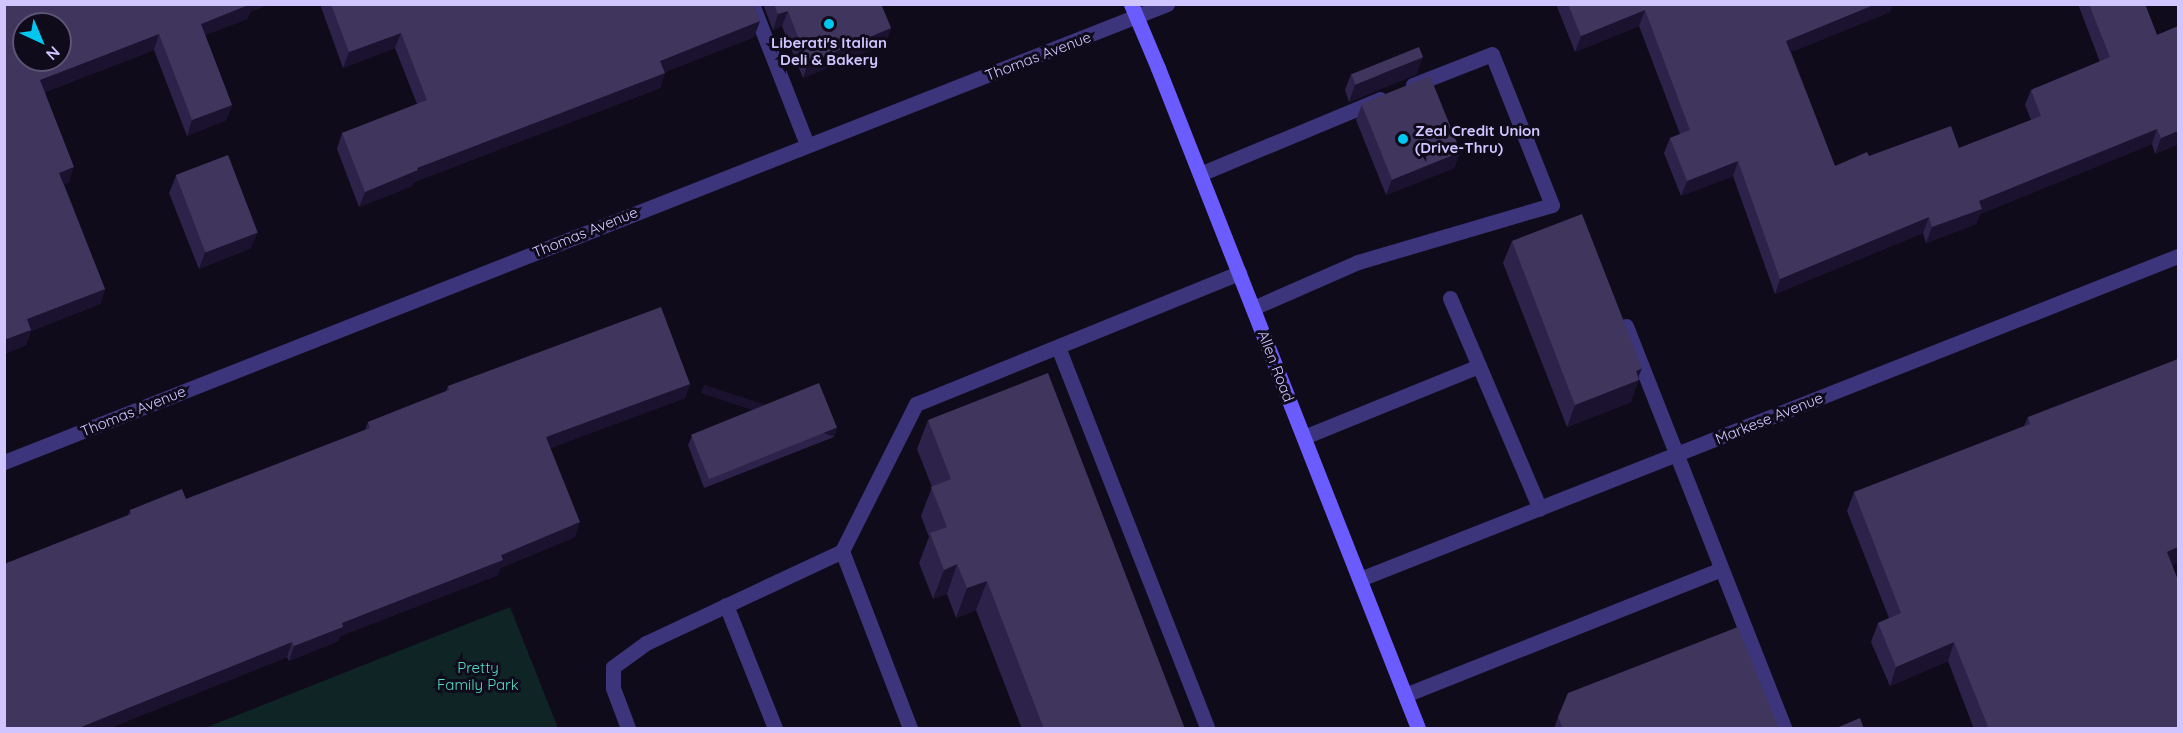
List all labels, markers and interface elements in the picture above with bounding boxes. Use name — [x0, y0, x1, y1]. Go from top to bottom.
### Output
north arrow — [12, 12, 72, 72]
marker: Liberati's Italian Deli & Bakery — [822, 17, 836, 31]
street label: Thomas Avenue — [983, 28, 1093, 84]
place label: Liberati's Italian Deli & Bakery — [771, 33, 887, 68]
text: N — [42, 42, 64, 65]
place label: Zeal Credit Union (Drive-Thru) — [1415, 121, 1540, 156]
marker: Zeal Credit Union (Drive-Thru) — [1396, 132, 1410, 146]
street label: Thomas Avenue — [530, 203, 640, 261]
street label: Allen Road — [1254, 328, 1298, 404]
street label: Thomas Avenue — [78, 382, 188, 440]
street label: Markese Avenue — [1713, 388, 1825, 448]
park label: Pretty Family Park — [437, 658, 519, 693]

